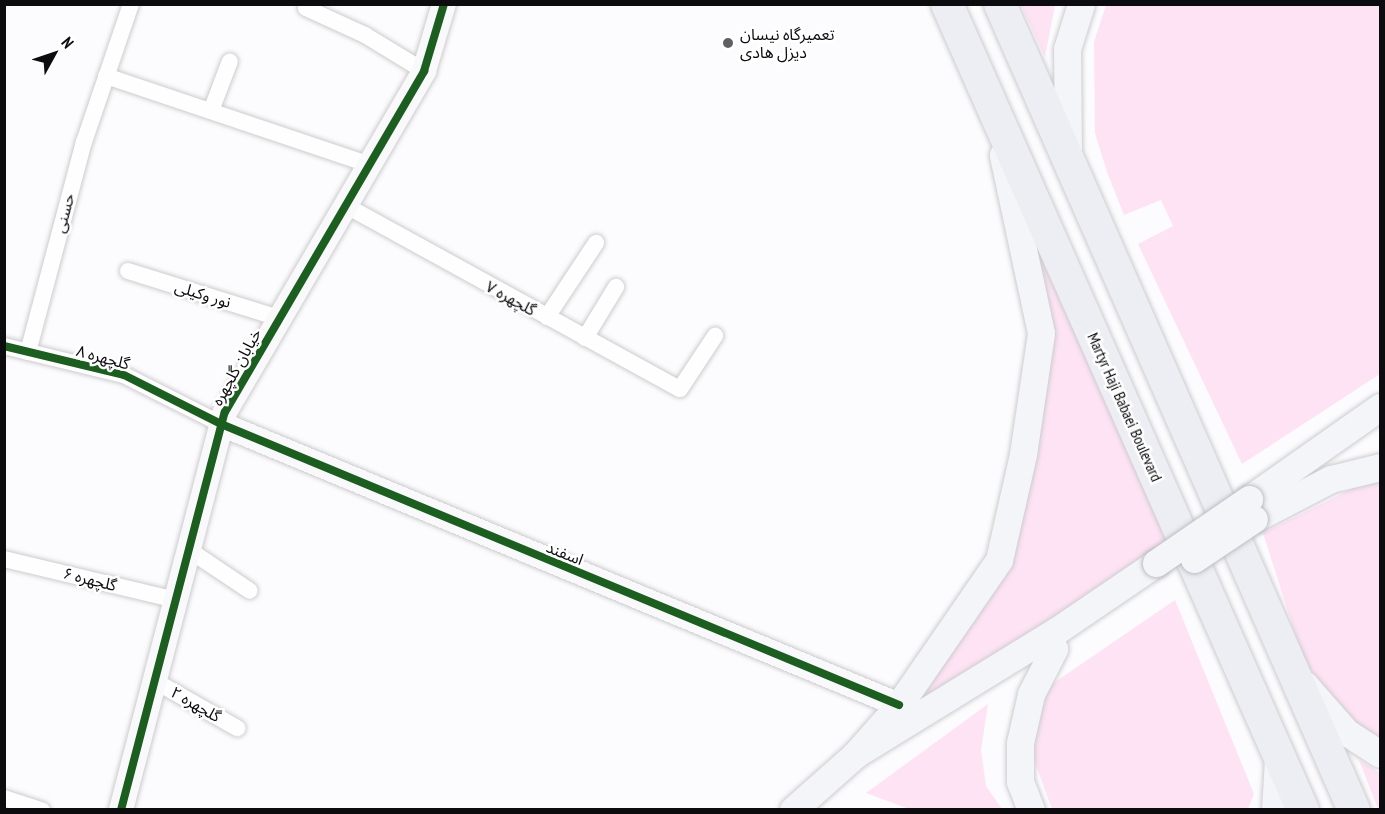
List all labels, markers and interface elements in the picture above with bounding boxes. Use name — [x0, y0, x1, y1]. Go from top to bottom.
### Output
north arrow — [24, 24, 84, 84]
place label: تعمیرگاه نیسان دیزل هادی — [740, 24, 835, 62]
text: N — [57, 33, 78, 52]
marker: تعمیرگاه نیسان دیزل هادی — [721, 36, 735, 50]
street label: حسنی — [50, 191, 78, 235]
street label: نور وکیلی — [173, 276, 233, 312]
street label: گلچهره ۷ — [483, 276, 539, 320]
street label: خیابان گلچهره — [207, 325, 265, 409]
street label: Martyr Haji Babaei Boulevard — [1084, 330, 1166, 484]
street label: گلچهره ۸ — [74, 341, 132, 373]
street label: اسفند — [544, 537, 586, 569]
street label: گلچهره ۶ — [61, 563, 119, 595]
street label: گلچهره ۲ — [168, 682, 224, 726]

